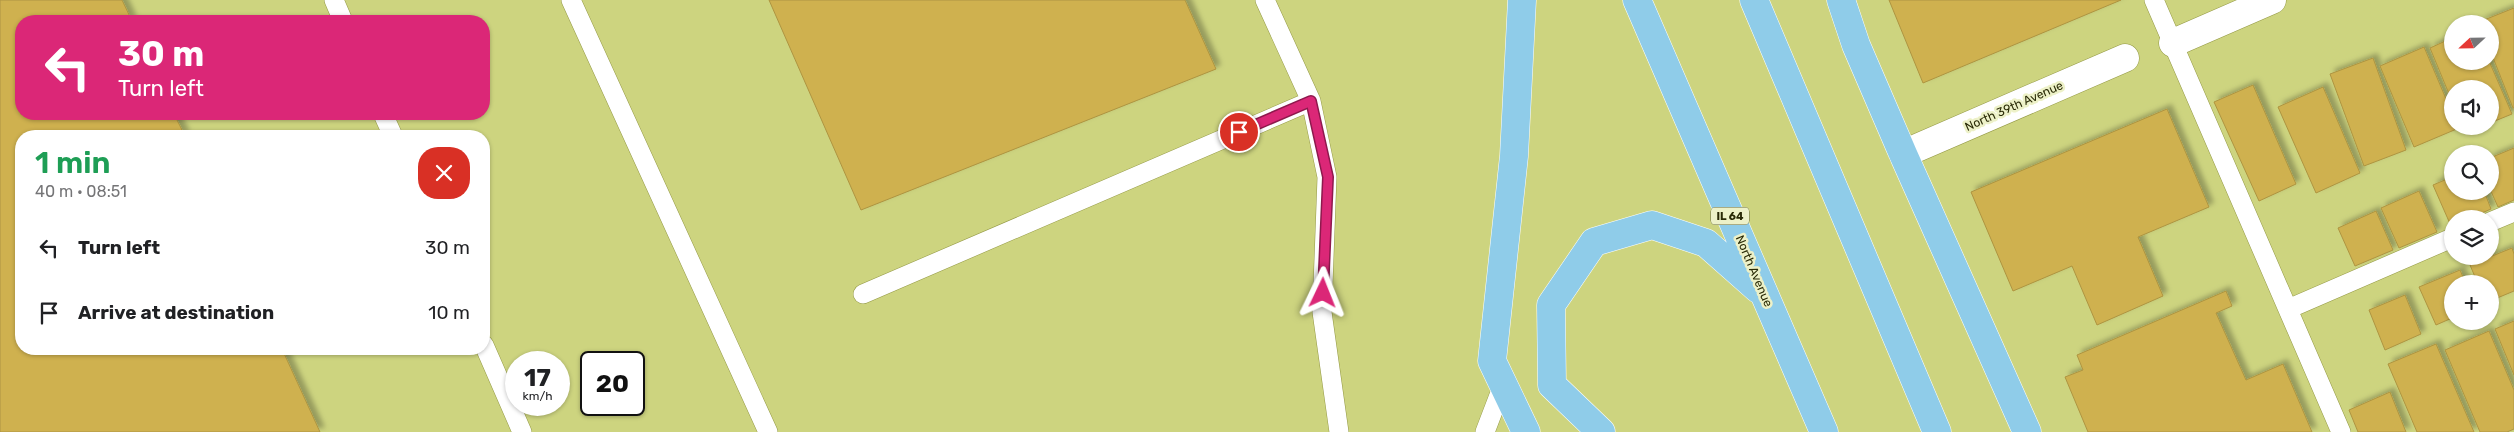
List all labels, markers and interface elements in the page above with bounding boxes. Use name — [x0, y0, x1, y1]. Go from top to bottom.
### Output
north arrow — [2444, 15, 2499, 70]
map controls — [2444, 15, 2499, 330]
text: 30 m — [118, 33, 204, 75]
icon: left — [35, 35, 100, 100]
text: Turn left — [118, 75, 204, 102]
street label: North 39th Avenue — [1963, 78, 2065, 134]
button: sound — [2444, 80, 2499, 135]
pin — [1218, 111, 1260, 153]
icon: arrive — [1225, 118, 1253, 146]
text: 1 min — [35, 145, 110, 181]
button: search — [2444, 145, 2499, 200]
button: close — [418, 147, 470, 199]
text: 40 m · 08:51 — [35, 182, 127, 201]
road number: IL 64 — [1711, 208, 1749, 225]
button: layers — [2444, 210, 2499, 265]
street label: North Avenue — [1733, 233, 1775, 309]
icon: left — [35, 234, 63, 262]
text: Turn left — [78, 236, 160, 259]
text: 30 m — [425, 236, 470, 259]
position arrow — [1296, 266, 1348, 318]
button: + — [2444, 275, 2499, 330]
icon: arrive — [35, 299, 63, 327]
text: Arrive at destination — [78, 301, 274, 324]
text: 10 m — [428, 301, 470, 324]
speed limit sign: 20 — [580, 351, 645, 416]
text: 17 — [524, 363, 551, 392]
text: km/h — [523, 389, 552, 403]

